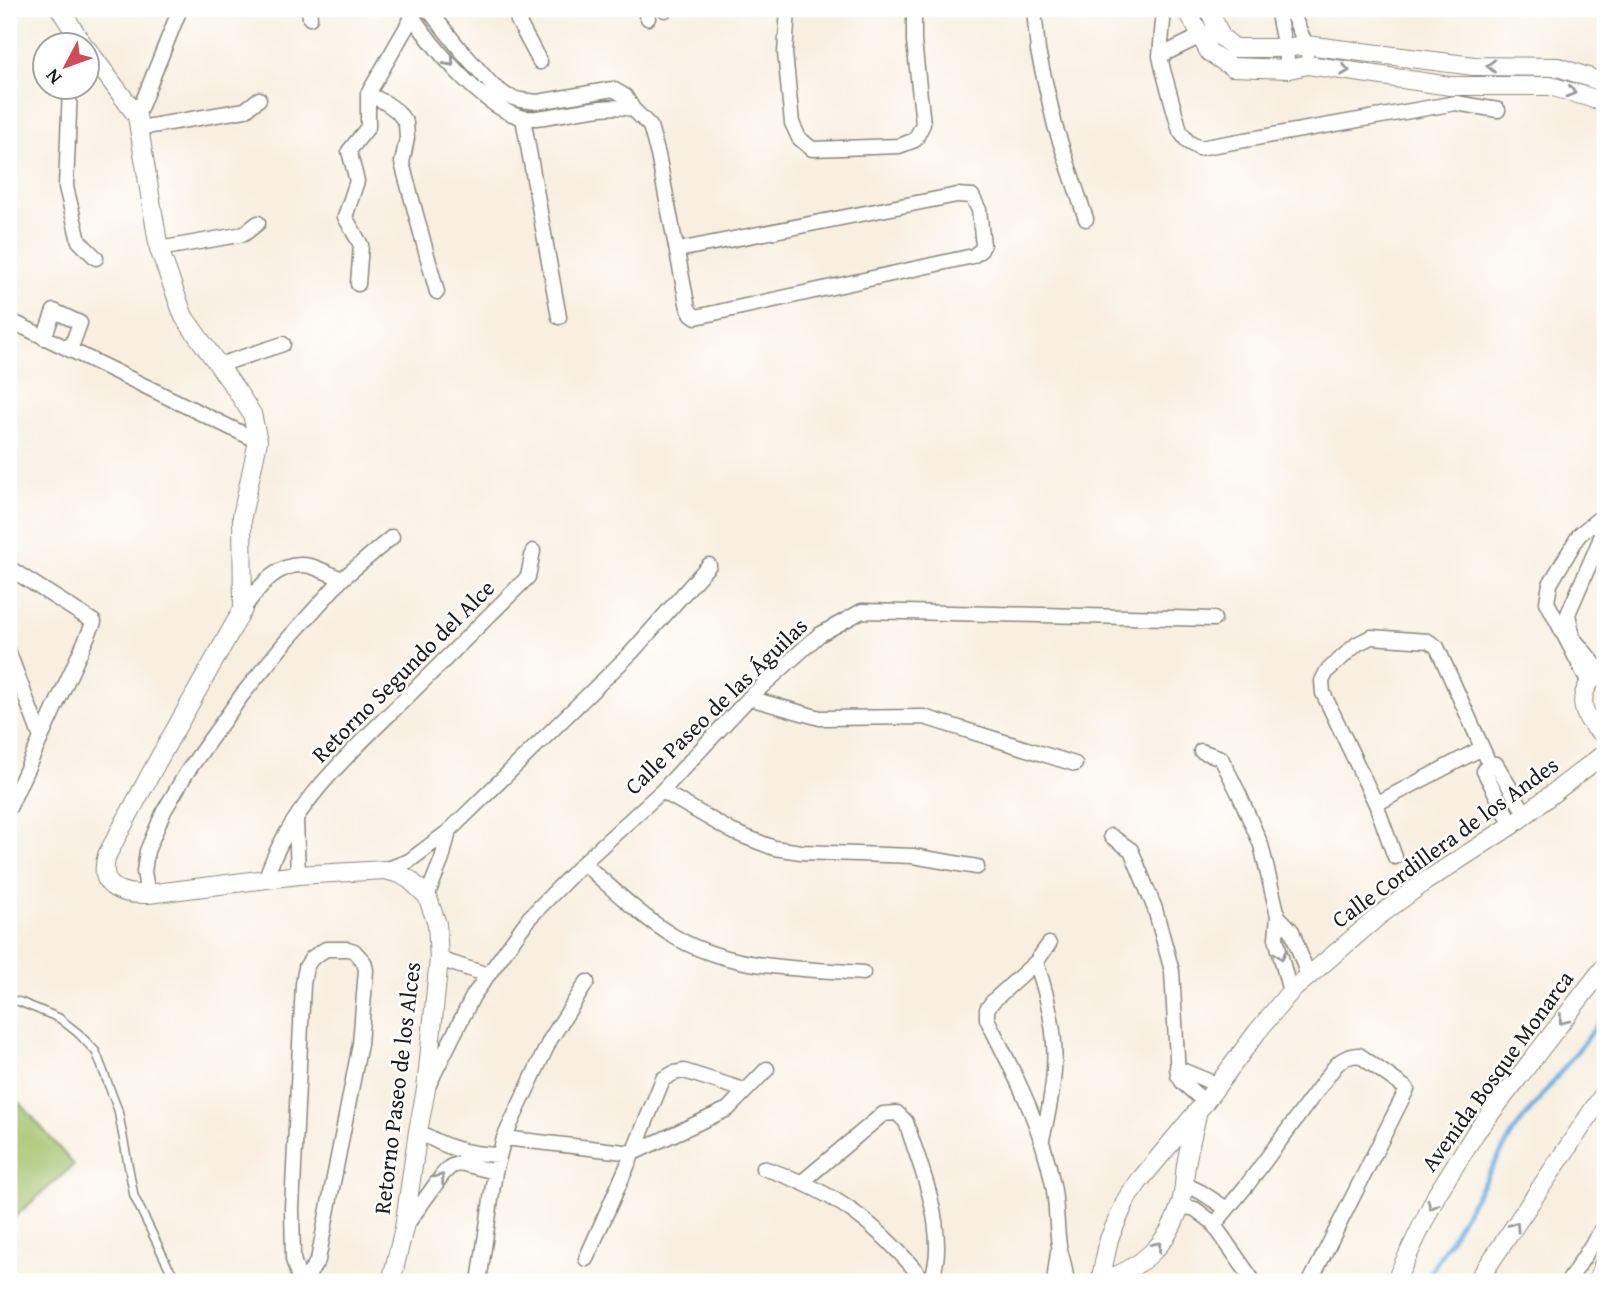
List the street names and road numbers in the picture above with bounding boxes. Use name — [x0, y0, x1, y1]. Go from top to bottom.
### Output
street label: Retorno Segundo del Alce — [304, 572, 502, 770]
street label: Calle Paseo de las Águilas — [617, 610, 814, 802]
street label: Calle Cordillera de los Andes — [1325, 748, 1565, 935]
street label: Retorno Paseo de los Alces — [365, 960, 428, 1216]
street label: Avenida Bosque Monarca — [1412, 963, 1581, 1178]

